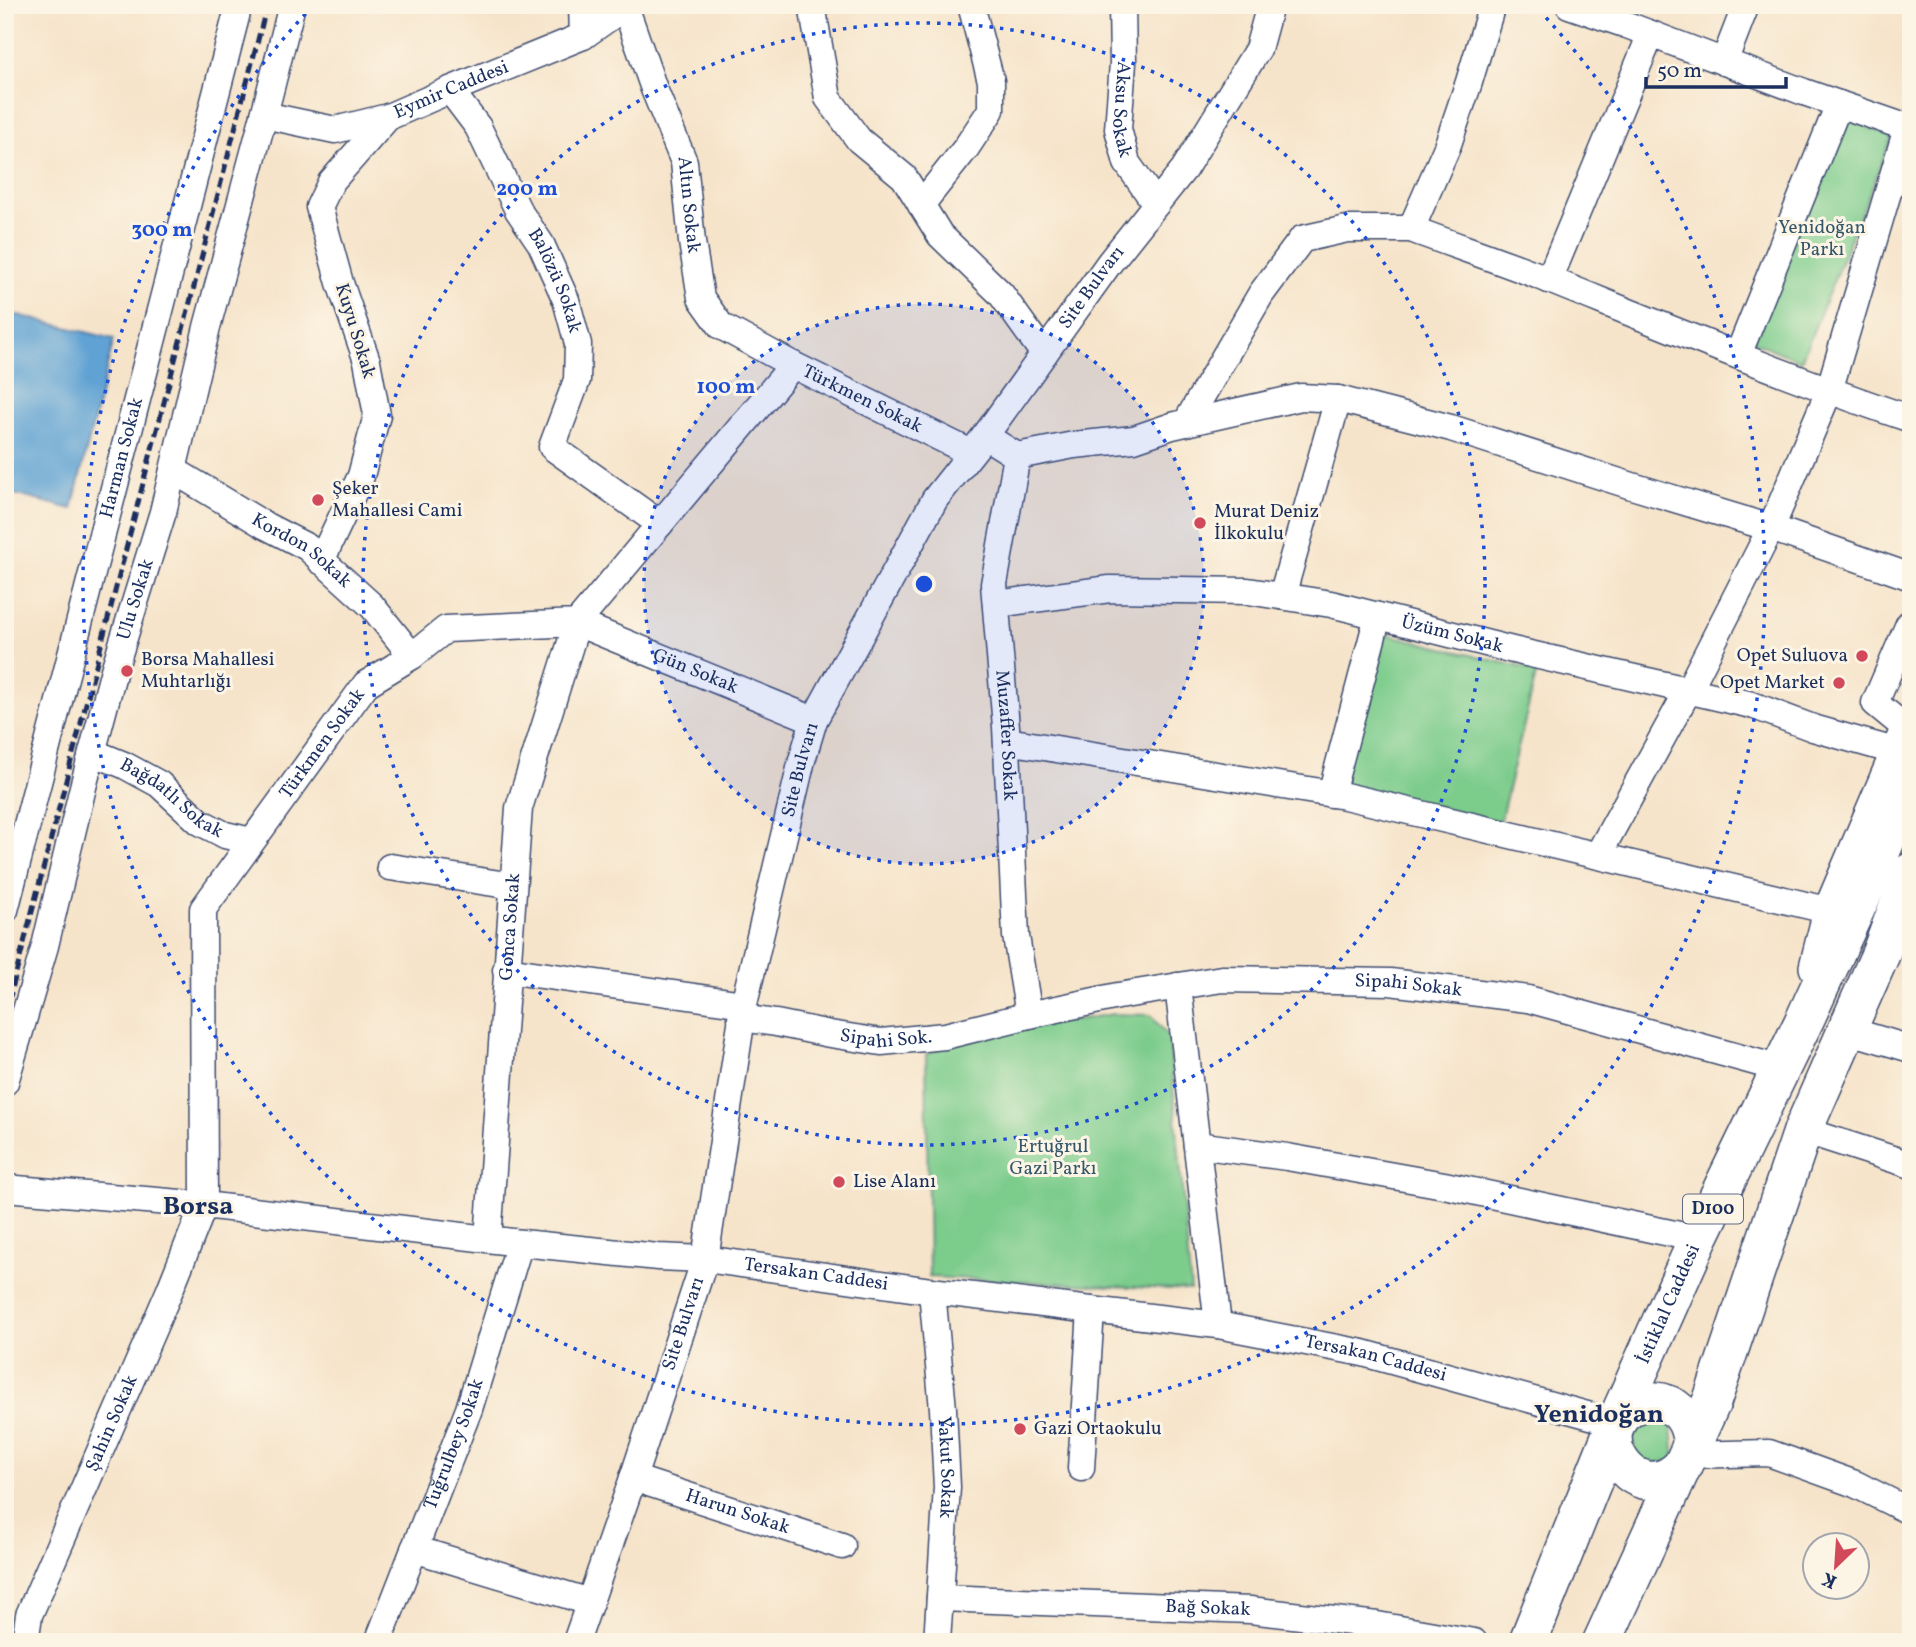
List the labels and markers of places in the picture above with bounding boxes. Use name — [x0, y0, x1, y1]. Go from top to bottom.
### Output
place label: Şeker Mahallesi Cami — [332, 476, 463, 524]
marker: Şeker Mahallesi Cami — [310, 492, 326, 508]
place label: Murat Deniz İlkokulu — [1214, 499, 1319, 547]
marker: Murat Deniz İlkokulu — [1192, 515, 1208, 531]
centre of rings — [912, 572, 936, 596]
place label: Opet Suluova — [1737, 643, 1848, 669]
place label: Borsa Mahallesi Muhtarlığı — [141, 647, 275, 695]
marker: Opet Suluova — [1854, 648, 1870, 664]
marker: Borsa Mahallesi Muhtarlığı — [119, 663, 135, 679]
place label: Opet Market — [1720, 670, 1825, 696]
marker: Opet Market — [1831, 675, 1847, 691]
place label: Lise Alanı — [853, 1169, 936, 1195]
marker: Lise Alanı — [831, 1174, 847, 1190]
place label: Gazi Ortaokulu — [1034, 1416, 1162, 1442]
marker: Gazi Ortaokulu — [1012, 1421, 1028, 1437]

